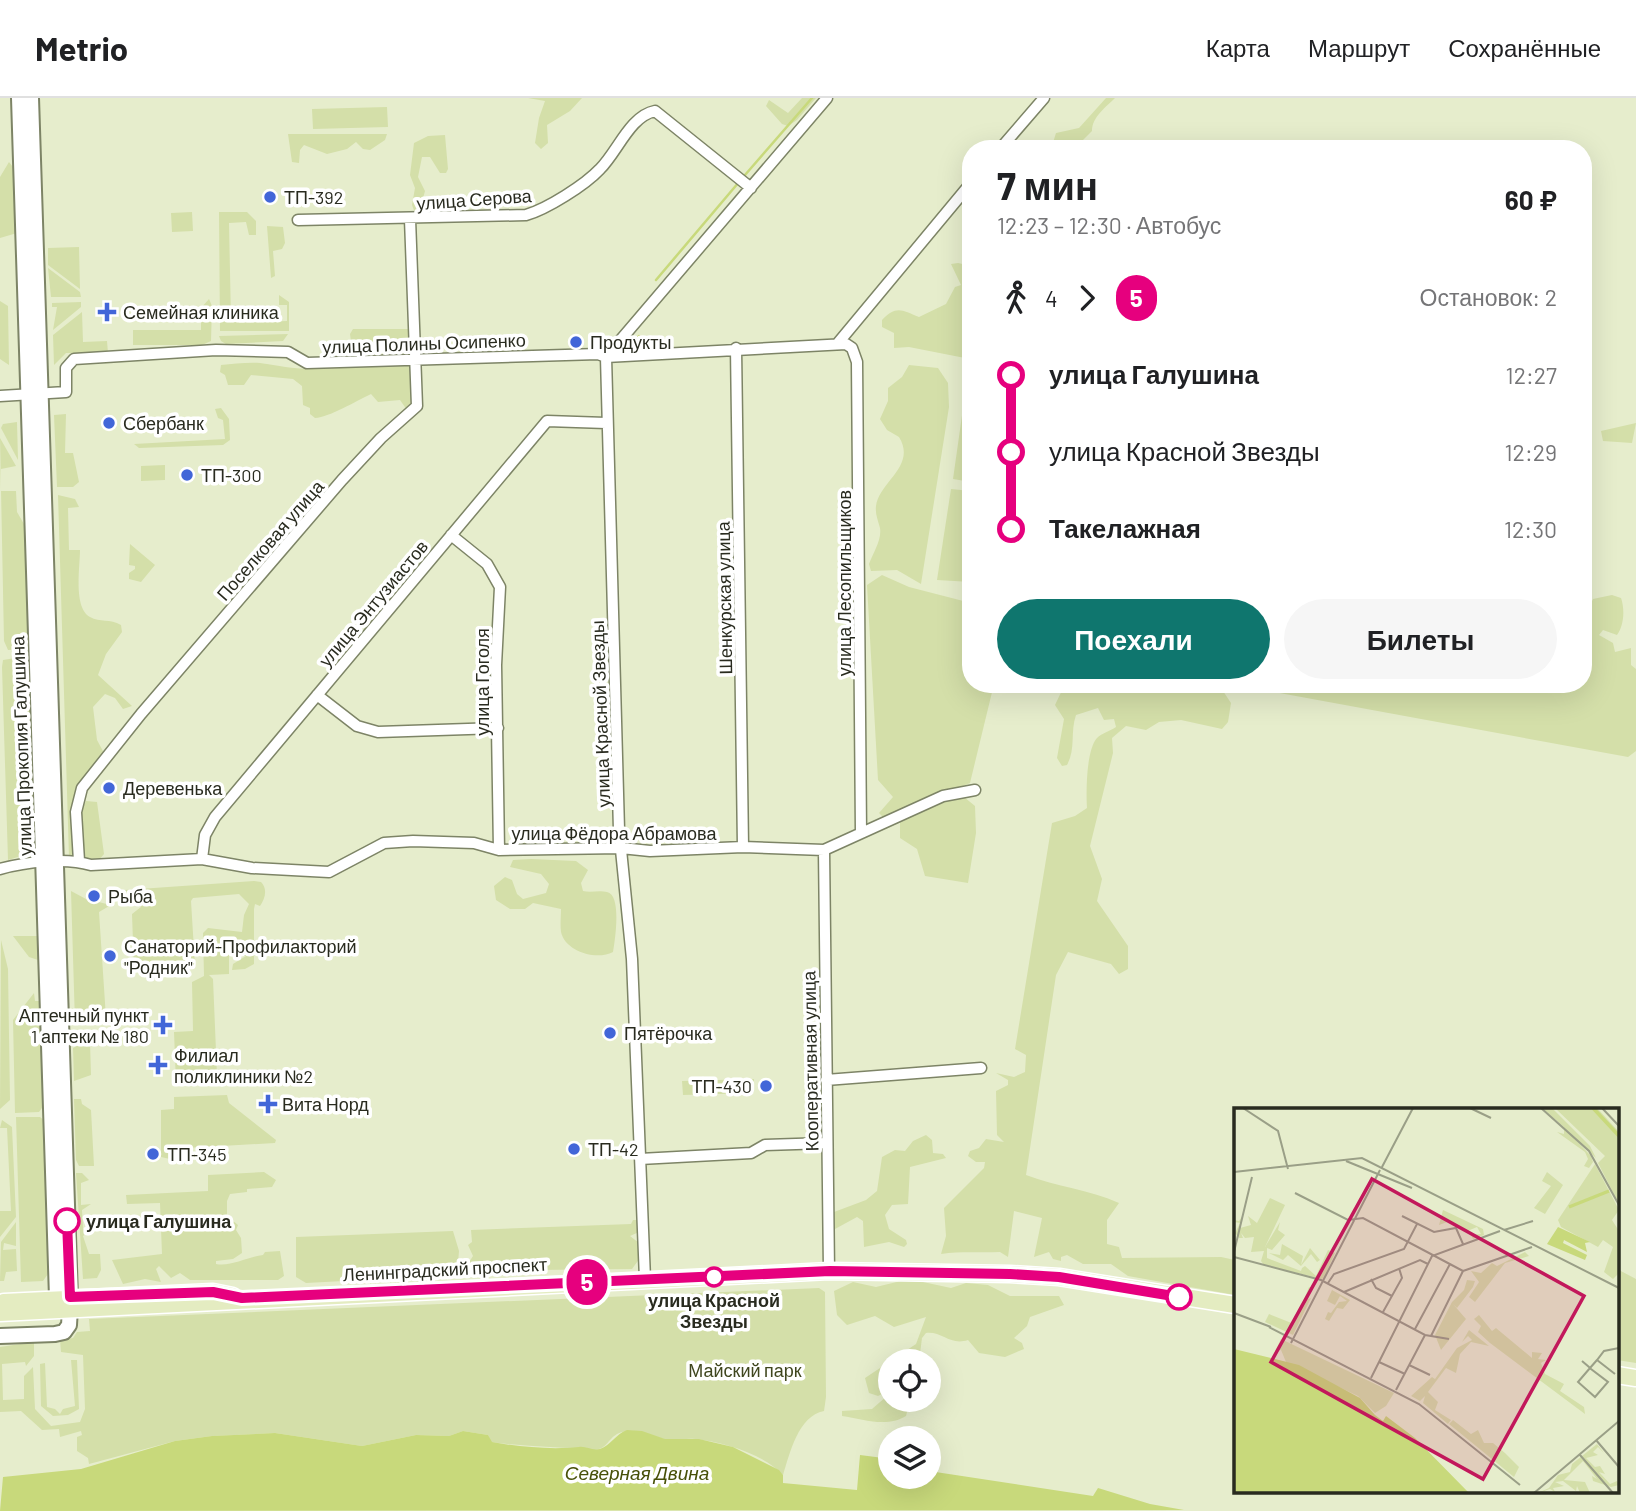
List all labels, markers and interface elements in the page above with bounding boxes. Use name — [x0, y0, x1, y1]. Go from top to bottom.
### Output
text: Metrio — [35, 28, 128, 68]
text: Карта — [1206, 33, 1270, 62]
text: Маршрут — [1308, 33, 1410, 62]
text: Сохранённые — [1448, 33, 1601, 62]
text: 7 мин — [997, 162, 1098, 208]
street label: улица Серова — [416, 184, 533, 214]
text: 60 ₽ — [1505, 184, 1557, 215]
place label: ТП-392 — [284, 186, 343, 208]
marker: ТП-392 — [262, 189, 278, 205]
text: 12:23 – 12:30 · Автобус — [997, 211, 1221, 239]
icon: walk — [997, 279, 1035, 317]
icon: forward — [1068, 279, 1106, 317]
text: 5 — [1130, 283, 1143, 312]
text: Остановок: 2 — [1420, 283, 1557, 311]
text: 4 — [1045, 284, 1058, 312]
place label: Семейная клиника — [123, 301, 280, 323]
marker: Семейная клиника — [97, 302, 117, 322]
street label: улица Полины Осипенко — [322, 328, 526, 358]
place label: Продукты — [590, 331, 671, 353]
marker: Продукты — [568, 334, 584, 350]
text: улица Галушина — [1049, 358, 1259, 389]
text: 12:27 — [1506, 361, 1557, 389]
place label: Сбербанк — [123, 412, 204, 434]
marker: Сбербанк — [101, 415, 117, 431]
text: улица Красной Звезды — [1049, 435, 1320, 466]
text: 12:29 — [1505, 438, 1557, 466]
place label: ТП-300 — [201, 464, 262, 486]
marker: ТП-300 — [179, 467, 195, 483]
street label: Поселковая улица — [212, 475, 329, 605]
street label: улица Лесопильщиков — [833, 490, 855, 676]
text: Такелажная — [1049, 512, 1201, 543]
text: 12:30 — [1504, 515, 1557, 543]
street label: Шенкурская улица — [712, 520, 736, 675]
street label: улица Энтузиастов — [314, 535, 432, 671]
button: Поехали — [997, 599, 1270, 679]
button: Билеты — [1284, 599, 1557, 679]
street label: улица Красной Звезды — [586, 620, 614, 808]
street label: улица Гоголя — [471, 628, 493, 736]
street label: улица Прокопия Галушина — [6, 635, 36, 856]
place label: Деревенька — [123, 777, 223, 799]
marker: Деревенька — [101, 780, 117, 796]
street label: улица Фёдора Абрамова — [511, 822, 717, 844]
place label: Рыба — [108, 885, 154, 907]
marker: Рыба — [86, 888, 102, 904]
place label: Санаторий-Профилакторий "Родник" — [124, 935, 357, 978]
marker: Санаторий-Профилакторий "Родник" — [102, 948, 118, 964]
street label: Кооперативная улица — [797, 970, 823, 1151]
place label: Аптечный пункт 1 аптеки № 180 — [19, 1004, 149, 1047]
marker: Аптечный пункт 1 аптеки № 180 — [155, 1017, 171, 1033]
place label: Пятёрочка — [624, 1022, 713, 1044]
marker: Пятёрочка — [602, 1025, 618, 1041]
place label: Филиал поликлиники №2 — [174, 1044, 313, 1087]
marker: Филиал поликлиники №2 — [148, 1055, 168, 1075]
place label: ТП-430 — [692, 1075, 752, 1097]
marker: ТП-430 — [758, 1078, 774, 1094]
place label: Вита Норд — [282, 1093, 369, 1115]
marker: Вита Норд — [260, 1096, 276, 1112]
inset map — [1234, 1108, 1618, 1494]
place label: ТП-42 — [588, 1138, 639, 1160]
marker: ТП-42 — [566, 1141, 582, 1157]
place label: ТП-345 — [167, 1143, 226, 1165]
marker: ТП-345 — [145, 1146, 161, 1162]
marker: улица Галушина — [54, 1208, 80, 1234]
place label: улица Галушина — [86, 1210, 232, 1232]
street label: Ленинградский проспект — [342, 1253, 548, 1285]
line badge: 5 — [564, 1259, 610, 1305]
text: 5 — [581, 1267, 593, 1296]
marker: улица Красной Звезды — [704, 1267, 724, 1287]
unlabelled marker — [1166, 1284, 1192, 1310]
place label: улица Красной Звезды — [648, 1289, 780, 1332]
map controls — [878, 1349, 941, 1489]
button: locate — [878, 1349, 941, 1412]
park label: Майский парк — [688, 1359, 802, 1381]
button: layers — [878, 1426, 941, 1489]
water label: Северная Двина — [565, 1461, 709, 1484]

